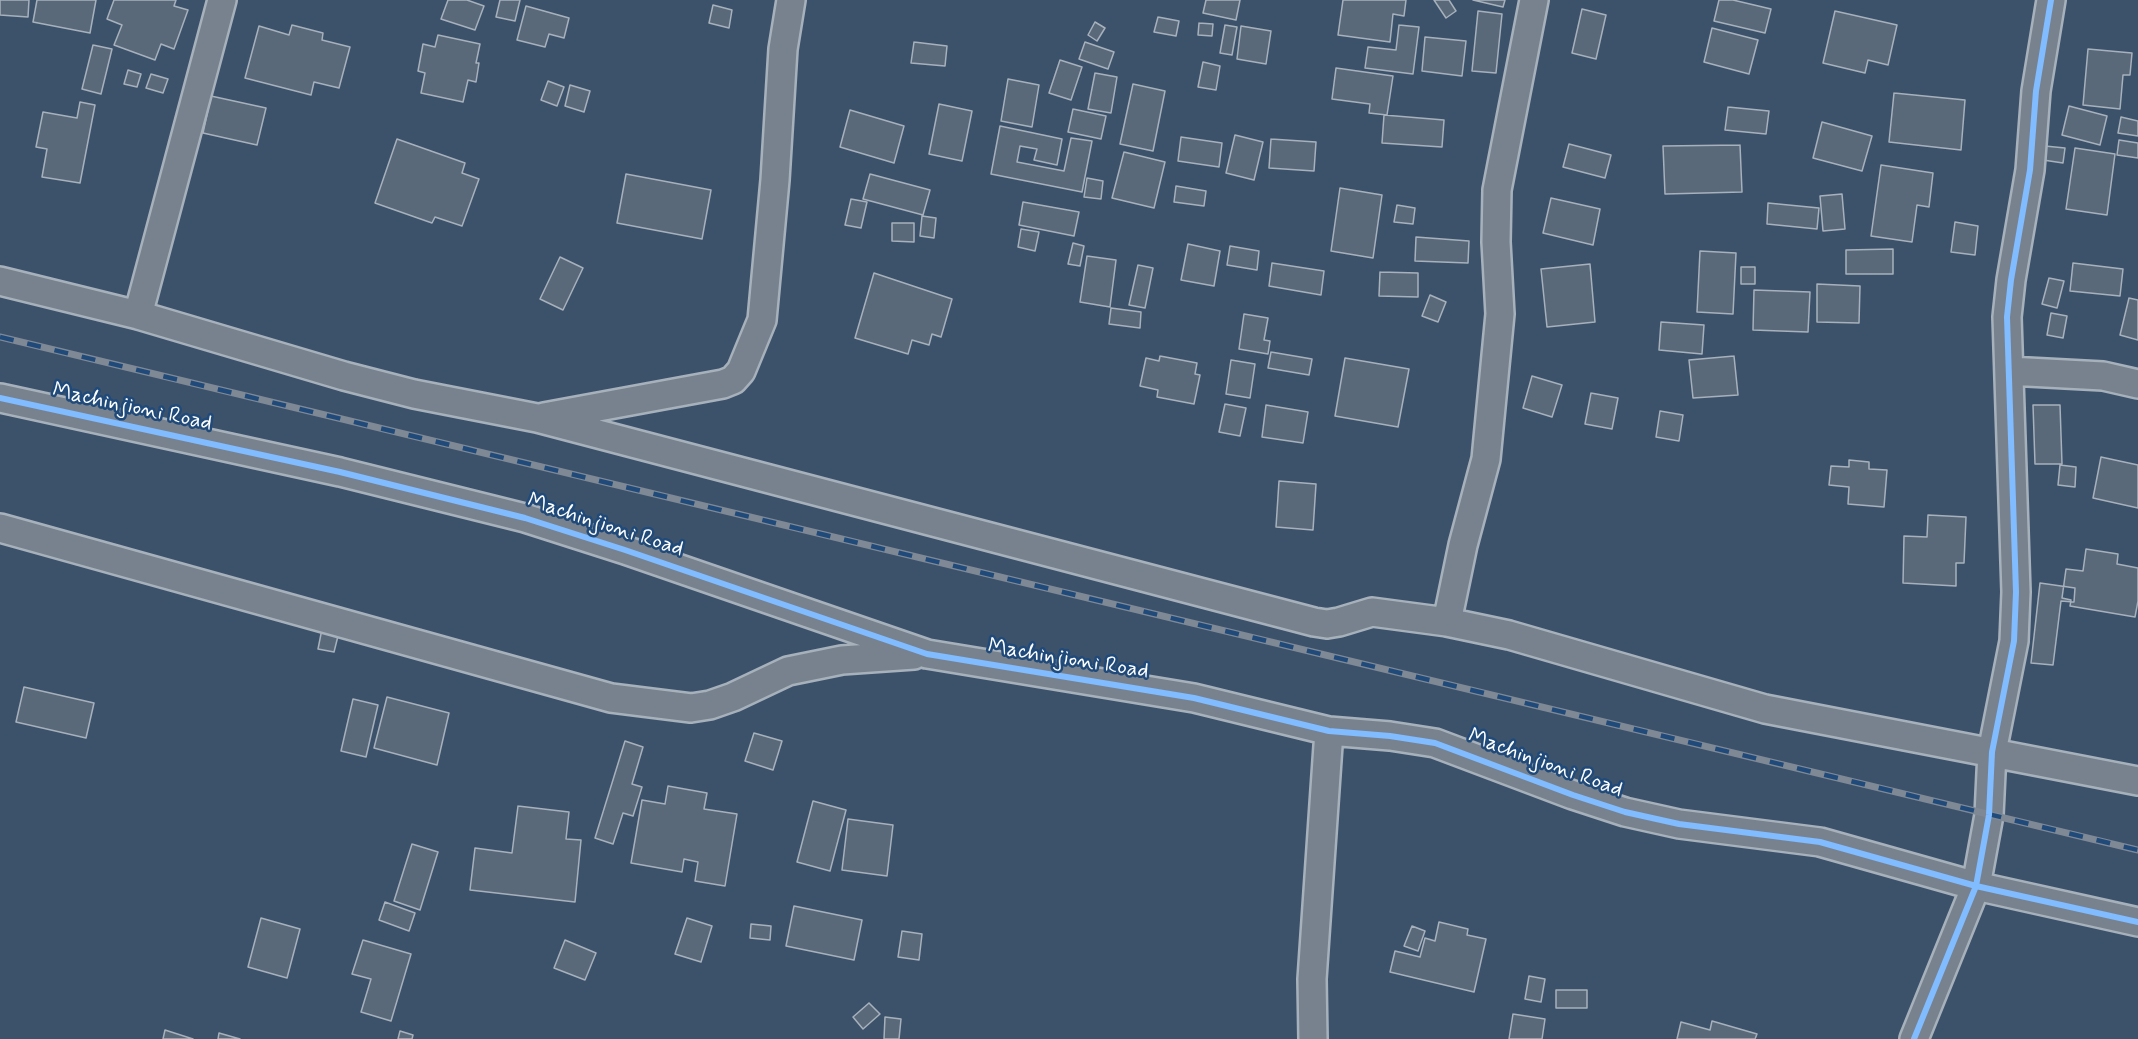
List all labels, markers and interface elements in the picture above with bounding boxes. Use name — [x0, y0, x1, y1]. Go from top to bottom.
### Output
street label: Machinjioni Road — [50, 378, 214, 438]
street label: Machinjioni Road — [524, 488, 686, 564]
street label: Machinjioni Road — [986, 634, 1150, 686]
street label: Machinjioni Road — [1464, 724, 1626, 804]

